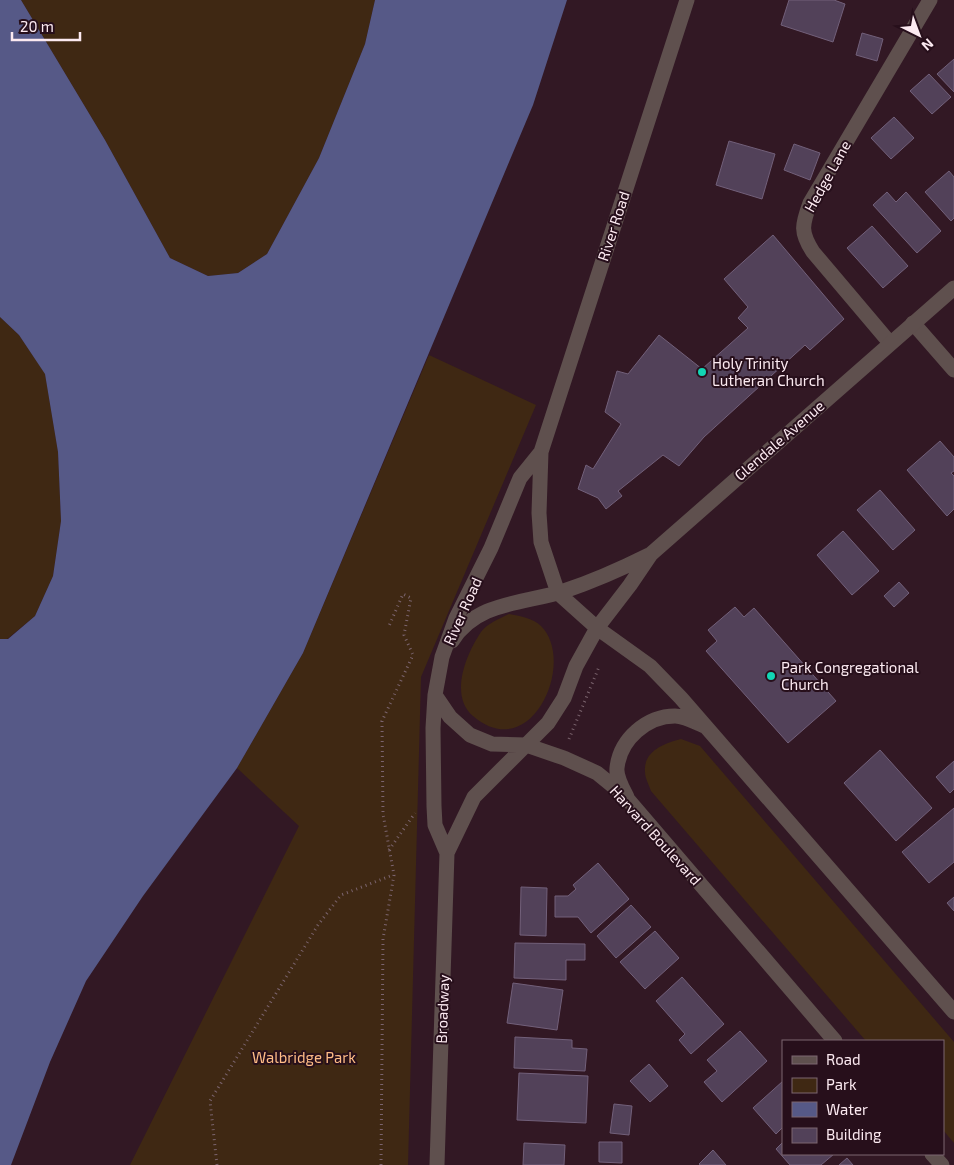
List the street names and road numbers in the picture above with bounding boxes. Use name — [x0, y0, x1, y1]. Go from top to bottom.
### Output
street label: Hedge Lane — [800, 137, 854, 215]
street label: River Road — [593, 189, 633, 263]
street label: Glendale Avenue — [730, 396, 828, 484]
street label: River Road — [439, 574, 485, 648]
street label: Harvard Boulevard — [607, 782, 705, 888]
street label: Broadway — [432, 974, 452, 1044]

